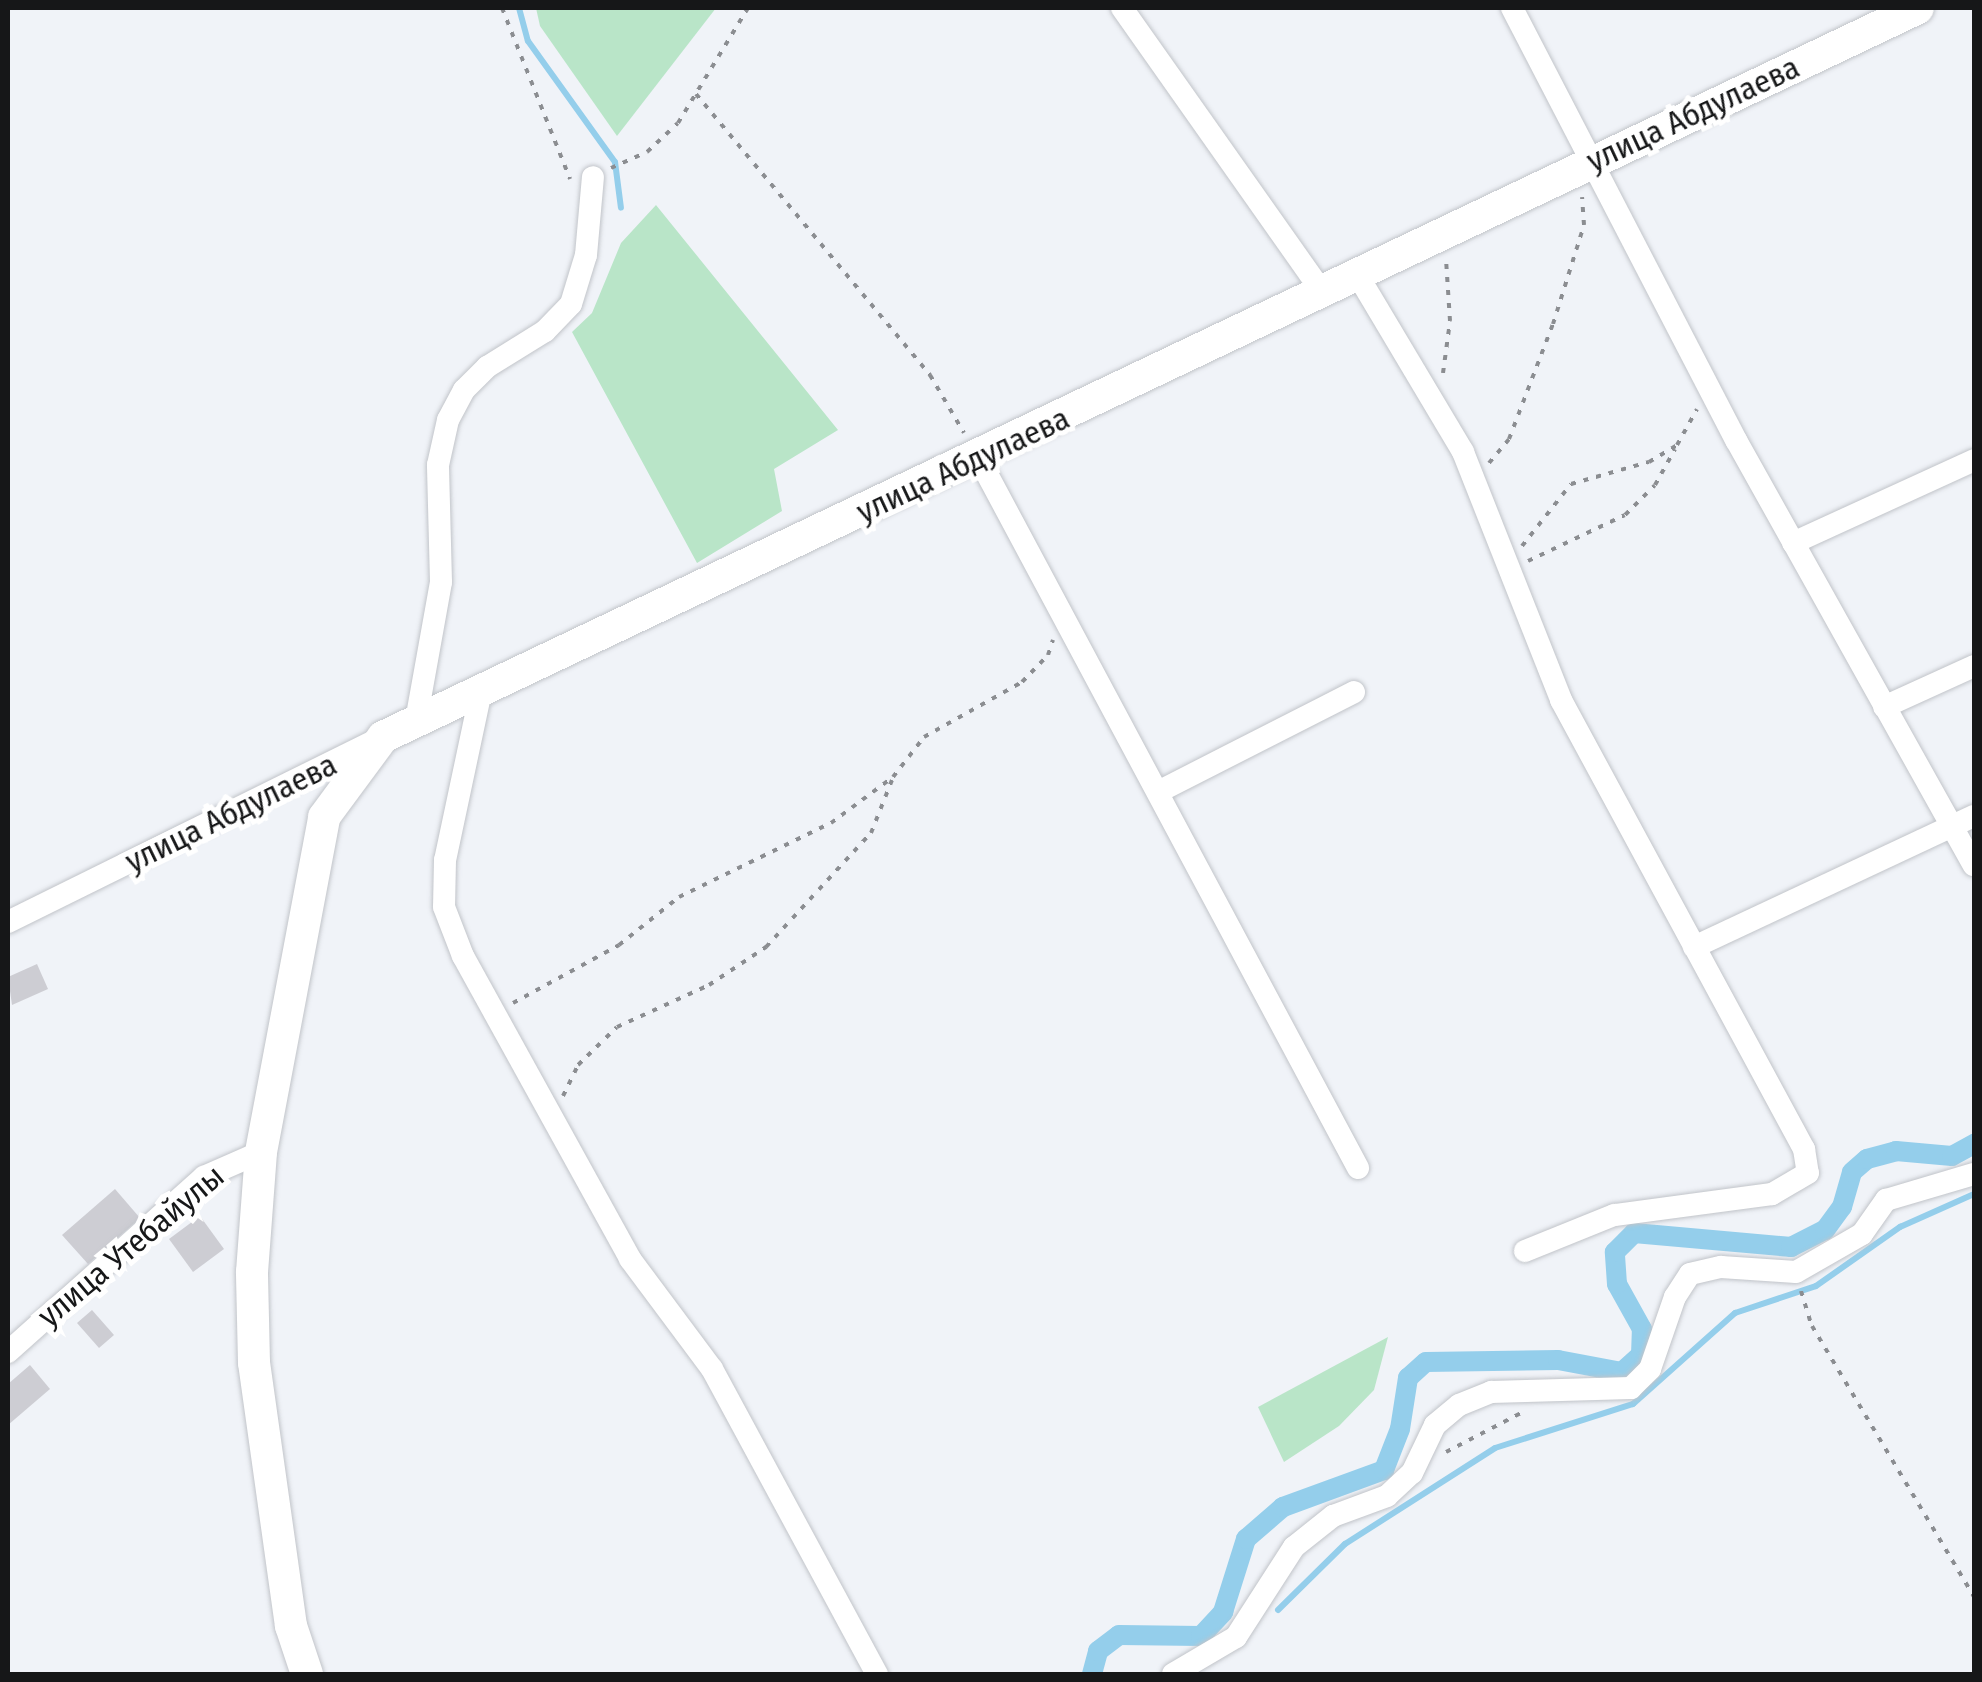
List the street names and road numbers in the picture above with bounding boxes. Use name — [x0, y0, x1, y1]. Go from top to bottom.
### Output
street label: улица Абдулаева — [1581, 48, 1805, 180]
street label: улица Абдулаева — [851, 399, 1075, 531]
street label: улица Абдулаева — [119, 745, 343, 881]
street label: улица Утебайулы — [30, 1157, 232, 1335]

